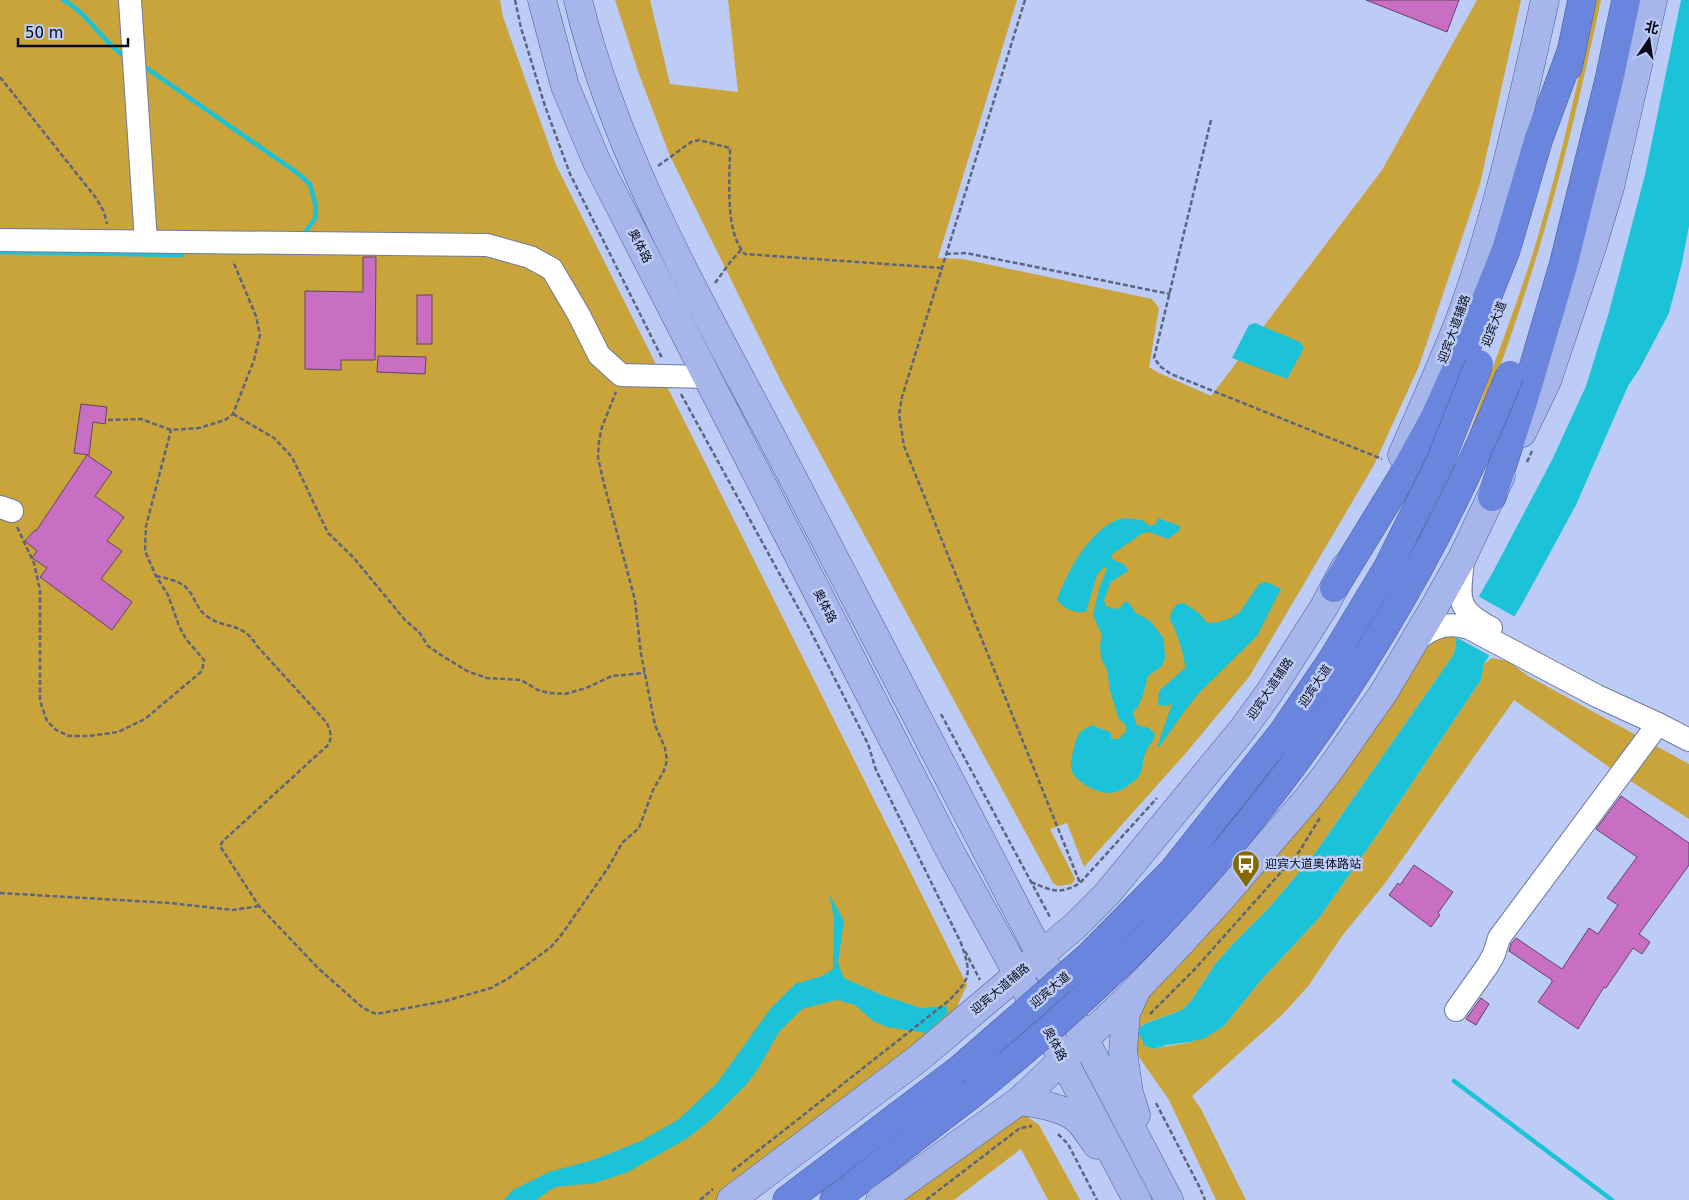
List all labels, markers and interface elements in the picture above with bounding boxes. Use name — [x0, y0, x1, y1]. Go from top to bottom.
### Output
scale bar — [18, 15, 128, 47]
north arrow — [1624, 15, 1674, 65]
text: 北 — [1643, 18, 1661, 37]
text: 50 m — [25, 24, 63, 42]
street label: 奥体路 — [626, 227, 654, 265]
street label: 迎宾大道辅路 — [1435, 293, 1473, 365]
street label: 迎宾大道 — [1479, 299, 1509, 349]
street label: 奥体路 — [811, 587, 839, 625]
street label: 迎宾大道辅路 — [1244, 655, 1296, 723]
street label: 迎宾大道 — [1296, 662, 1334, 710]
bus stop icon: 迎宾大道奥体路站 — [1231, 849, 1261, 888]
place label: 迎宾大道奥体路站 — [1265, 857, 1361, 871]
street label: 迎宾大道辅路 — [968, 960, 1032, 1018]
street label: 迎宾大道 — [1027, 969, 1073, 1011]
street label: 奥体路 — [1040, 1025, 1070, 1063]

